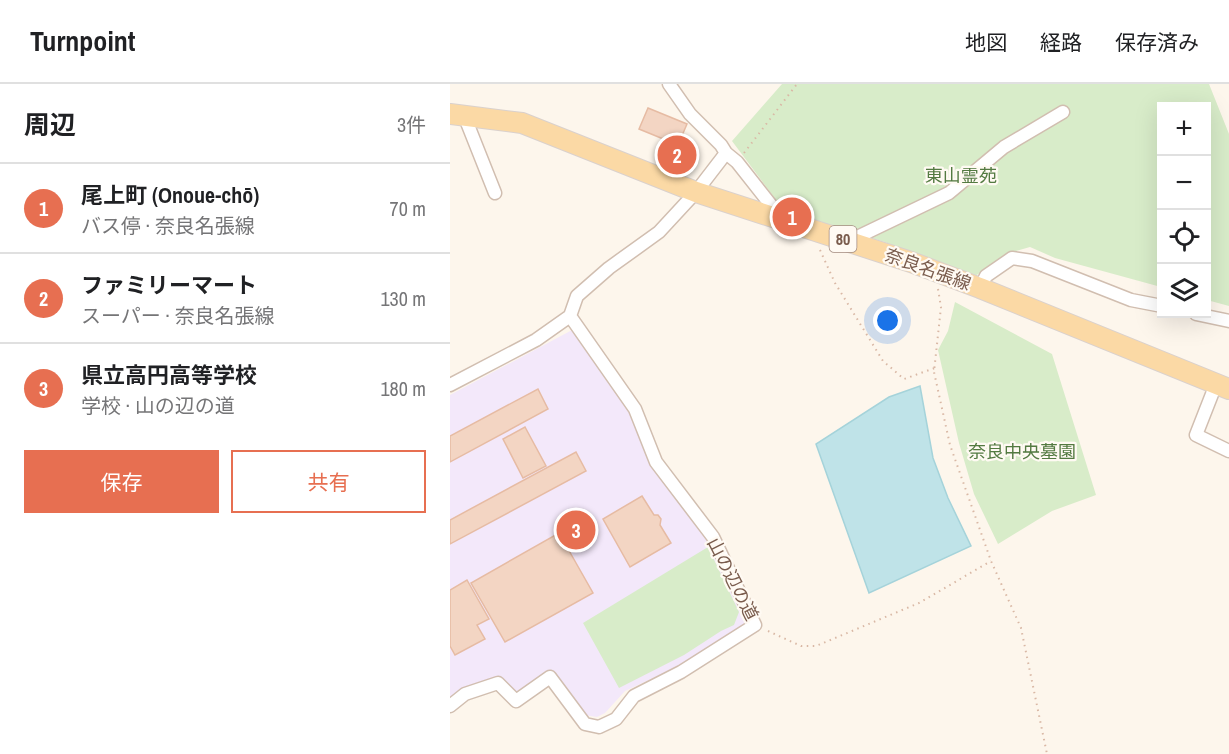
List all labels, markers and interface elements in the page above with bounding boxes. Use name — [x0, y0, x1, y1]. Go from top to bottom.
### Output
text: Turnpoint — [30, 22, 135, 60]
text: 地図 — [965, 28, 1007, 57]
text: 経路 — [1040, 28, 1082, 57]
text: 保存済み — [1115, 28, 1199, 57]
map controls — [1157, 102, 1211, 318]
button: + — [1157, 102, 1211, 156]
text: 周辺 — [24, 107, 76, 142]
text: 3件 — [397, 111, 426, 138]
pin: 2 — [658, 132, 696, 178]
button: − — [1157, 156, 1211, 210]
park label: 東山霊苑 — [925, 163, 997, 188]
text: 尾上町 (Onoue-chō) — [81, 180, 259, 210]
pin: 1 — [772, 194, 812, 240]
text: 1 — [39, 195, 48, 222]
text: 70 m — [390, 195, 426, 222]
button: locate — [1157, 210, 1211, 264]
text: バス停 · 奈良名張線 — [81, 212, 255, 239]
road number: 80 — [830, 226, 856, 252]
street label: 奈良名張線 — [881, 242, 975, 296]
button: layers — [1157, 264, 1211, 318]
text: ファミリーマート — [81, 270, 257, 300]
text: 2 — [39, 285, 48, 312]
text: 130 m — [380, 285, 426, 312]
text: スーパー · 奈良名張線 — [81, 302, 274, 329]
your location — [873, 306, 902, 335]
text: 県立高円高等学校 — [81, 360, 257, 390]
text: 3 — [39, 375, 48, 402]
text: 180 m — [380, 375, 426, 402]
text: 学校 · 山の辺の道 — [81, 392, 235, 419]
park label: 奈良中央墓園 — [968, 439, 1076, 464]
button: 保存 — [24, 450, 219, 513]
button: 共有 — [231, 450, 426, 513]
pin: 3 — [556, 508, 596, 552]
street label: 山の辺の道 — [701, 533, 765, 625]

